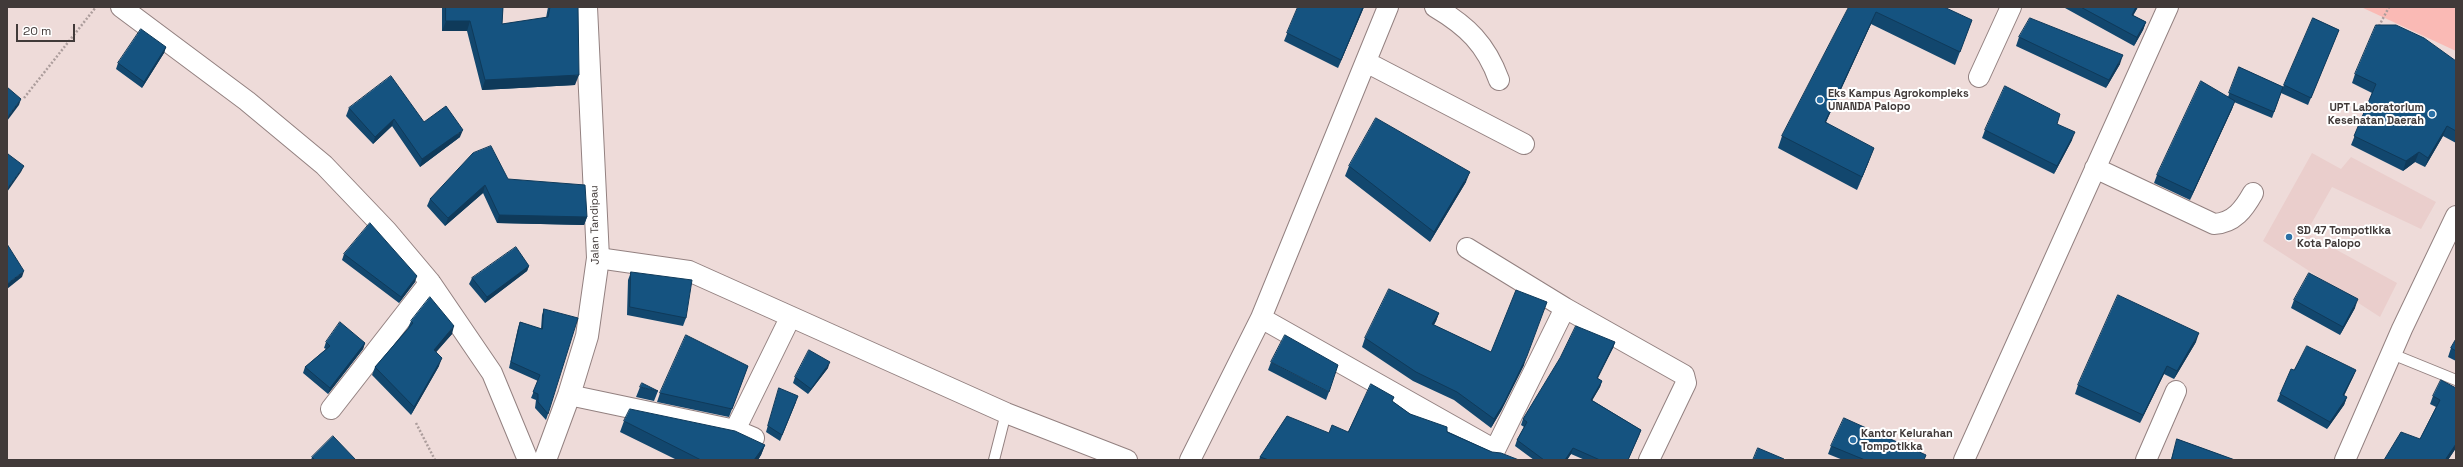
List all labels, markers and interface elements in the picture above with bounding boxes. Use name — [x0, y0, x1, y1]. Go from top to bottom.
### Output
scale bar — [18, 16, 77, 42]
text: 20 m — [23, 23, 51, 39]
place label: Eks Kampus Agrokompleks UNANDA Palopo — [1828, 87, 1969, 113]
marker: Eks Kampus Agrokompleks UNANDA Palopo — [1815, 95, 1825, 105]
place label: UPT Laboratorium Kesehatan Daerah — [2328, 101, 2424, 127]
marker: UPT Laboratorium Kesehatan Daerah — [2427, 109, 2437, 119]
street label: Jalan Tandipau — [588, 185, 602, 265]
place label: SD 47 Tompotikka Kota Palopo — [2297, 224, 2391, 250]
marker: SD 47 Tompotikka Kota Palopo — [2284, 232, 2294, 242]
place label: Kantor Kelurahan Tompotikka — [1861, 427, 1953, 453]
marker: Kantor Kelurahan Tompotikka — [1848, 435, 1858, 445]

